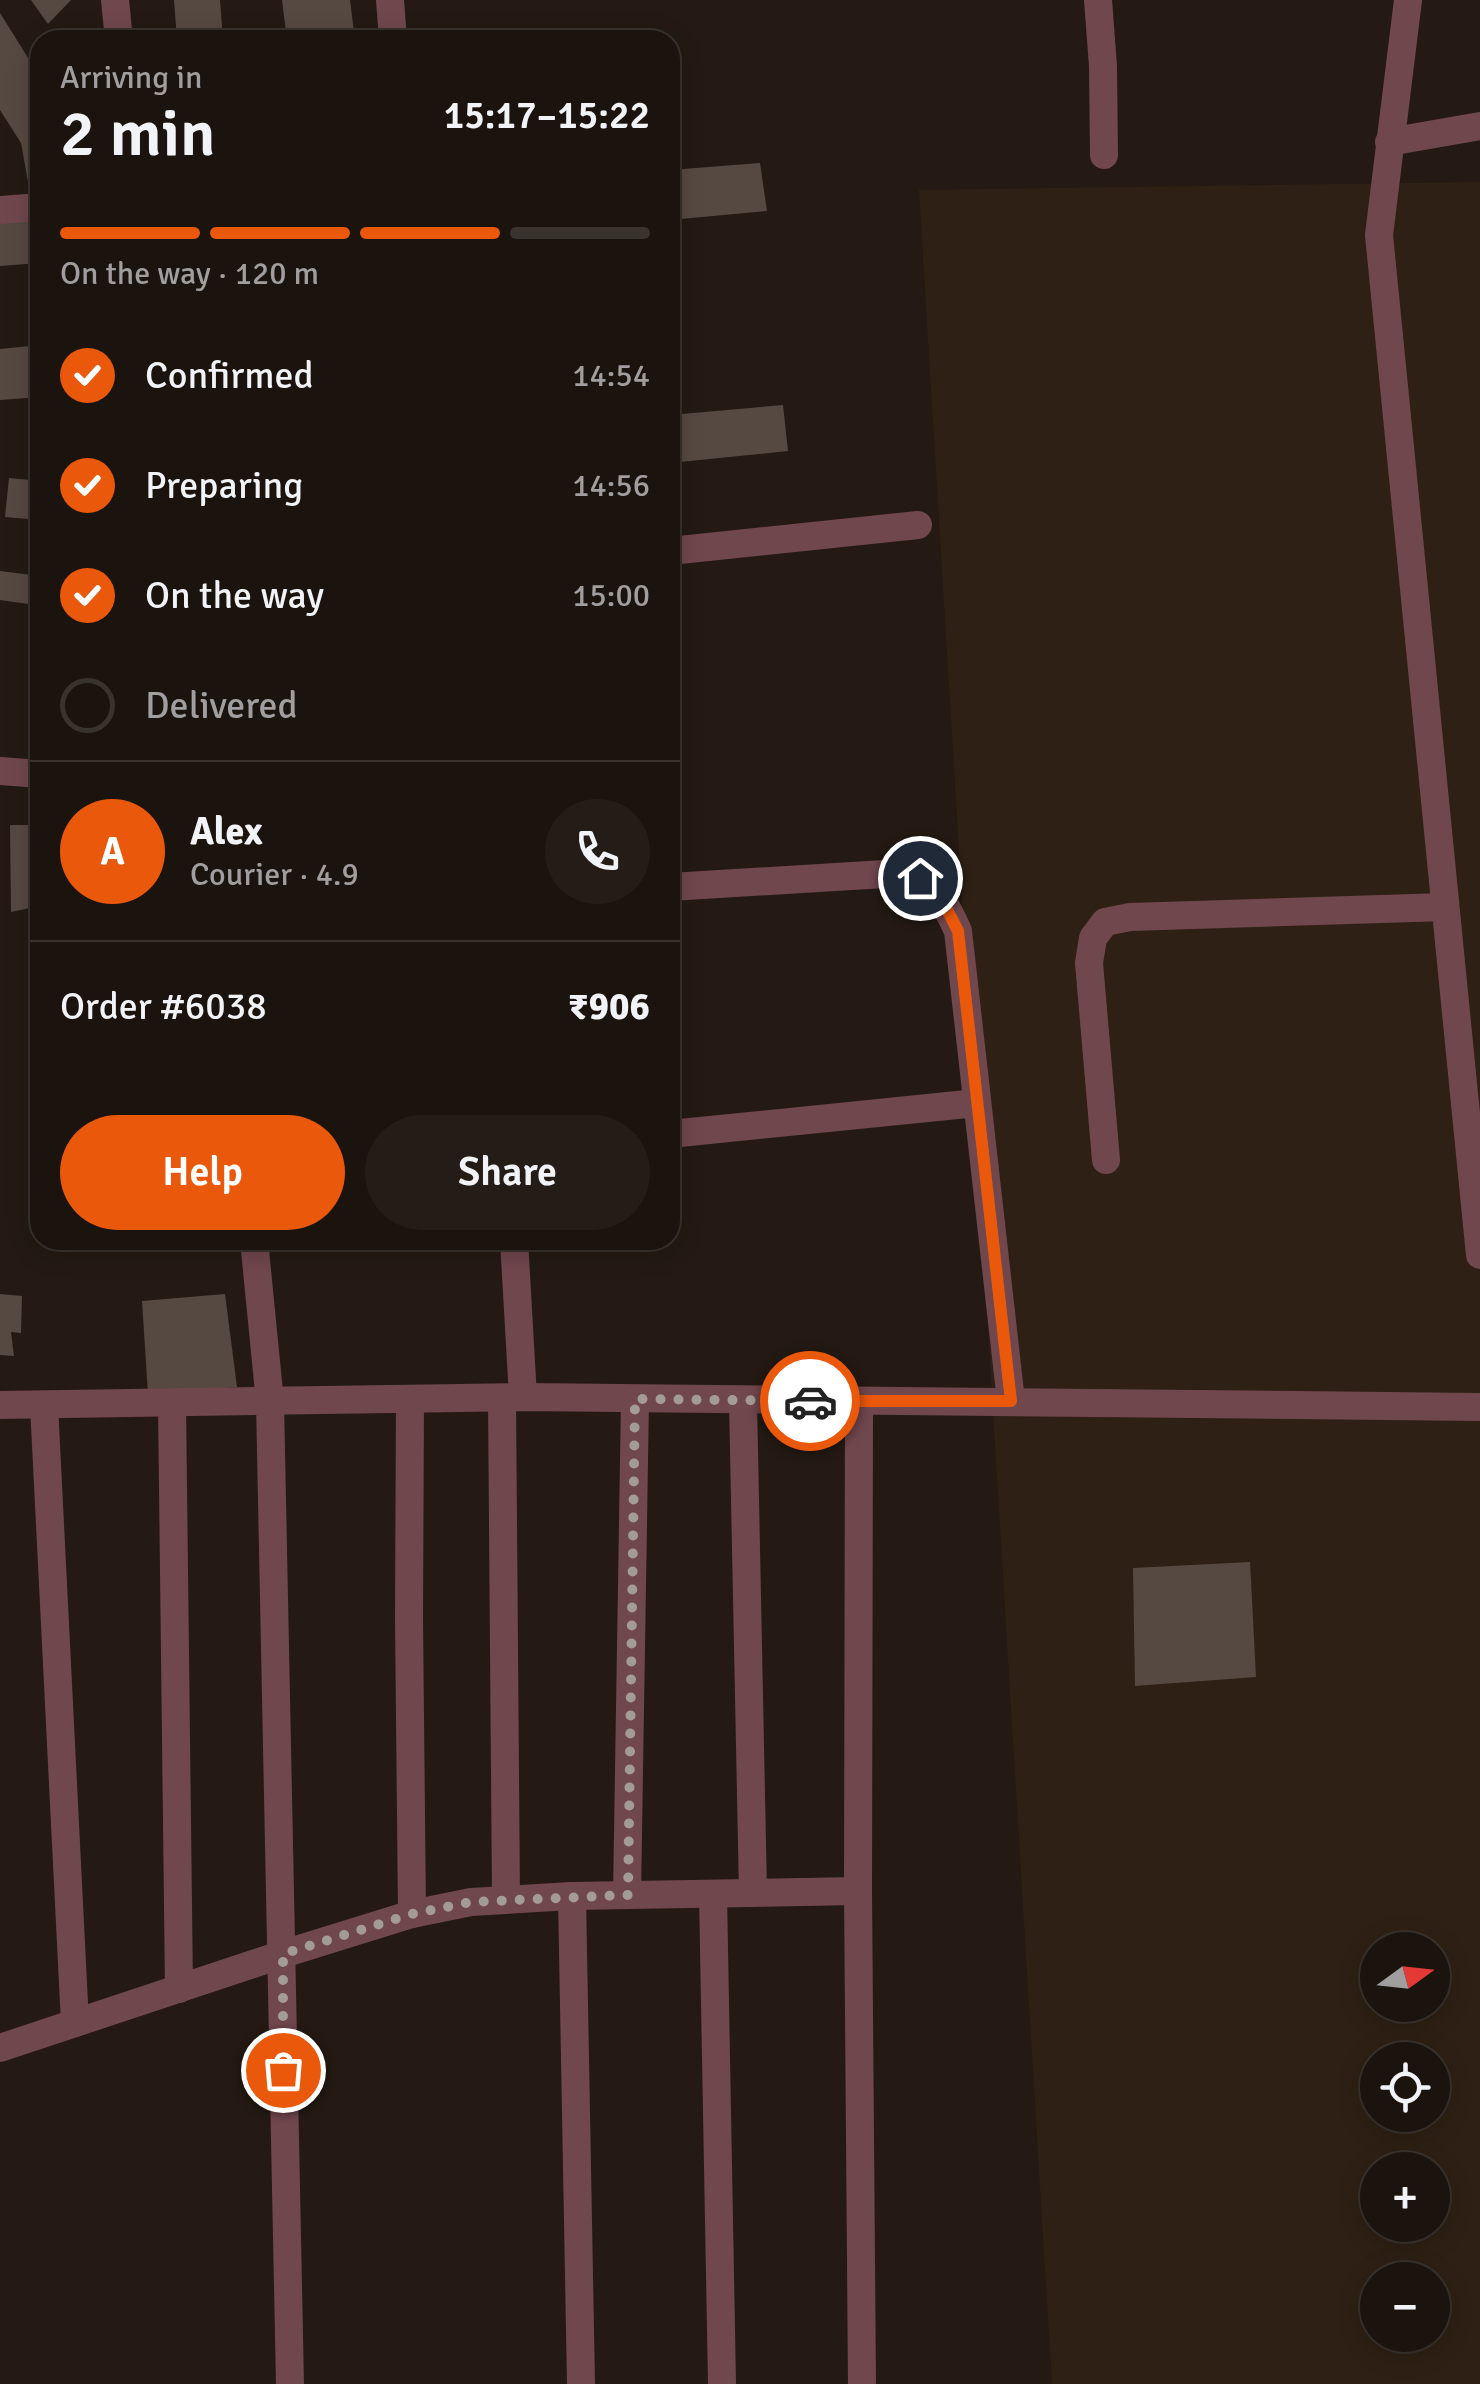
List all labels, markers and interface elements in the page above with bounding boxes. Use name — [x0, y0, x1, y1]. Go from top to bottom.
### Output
text: Arriving in — [60, 58, 202, 97]
text: 15:17–15:22 — [444, 92, 650, 139]
text: 2 min — [60, 94, 216, 174]
text: On the way · 120 m — [60, 254, 319, 293]
icon: check — [60, 348, 115, 403]
text: Confirmed — [145, 352, 314, 399]
text: 14:54 — [572, 356, 650, 395]
icon: check — [60, 458, 115, 513]
text: Preparing — [145, 462, 303, 509]
text: 14:56 — [572, 466, 650, 505]
icon: check — [60, 568, 115, 623]
text: On the way — [145, 572, 324, 619]
text: 15:00 — [572, 576, 650, 615]
text: Delivered — [145, 682, 298, 729]
button: phone — [545, 799, 650, 904]
text: Alex — [190, 808, 263, 855]
text: A — [100, 828, 125, 875]
pin — [878, 836, 963, 921]
icon: home — [893, 851, 948, 906]
text: Courier · 4.9 — [190, 855, 359, 894]
text: Order #6038 — [60, 983, 267, 1030]
text: ₹906 — [568, 983, 650, 1030]
button: Help — [60, 1115, 345, 1230]
button: Share — [365, 1115, 650, 1230]
courier — [760, 1351, 860, 1451]
icon: car — [783, 1374, 838, 1429]
north arrow — [1360, 1932, 1450, 2022]
map controls — [1360, 1932, 1450, 2352]
pin — [241, 2028, 326, 2113]
button: locate — [1360, 2042, 1450, 2132]
icon: bag — [256, 2043, 311, 2098]
button: + — [1360, 2152, 1450, 2242]
button: − — [1360, 2262, 1450, 2352]

